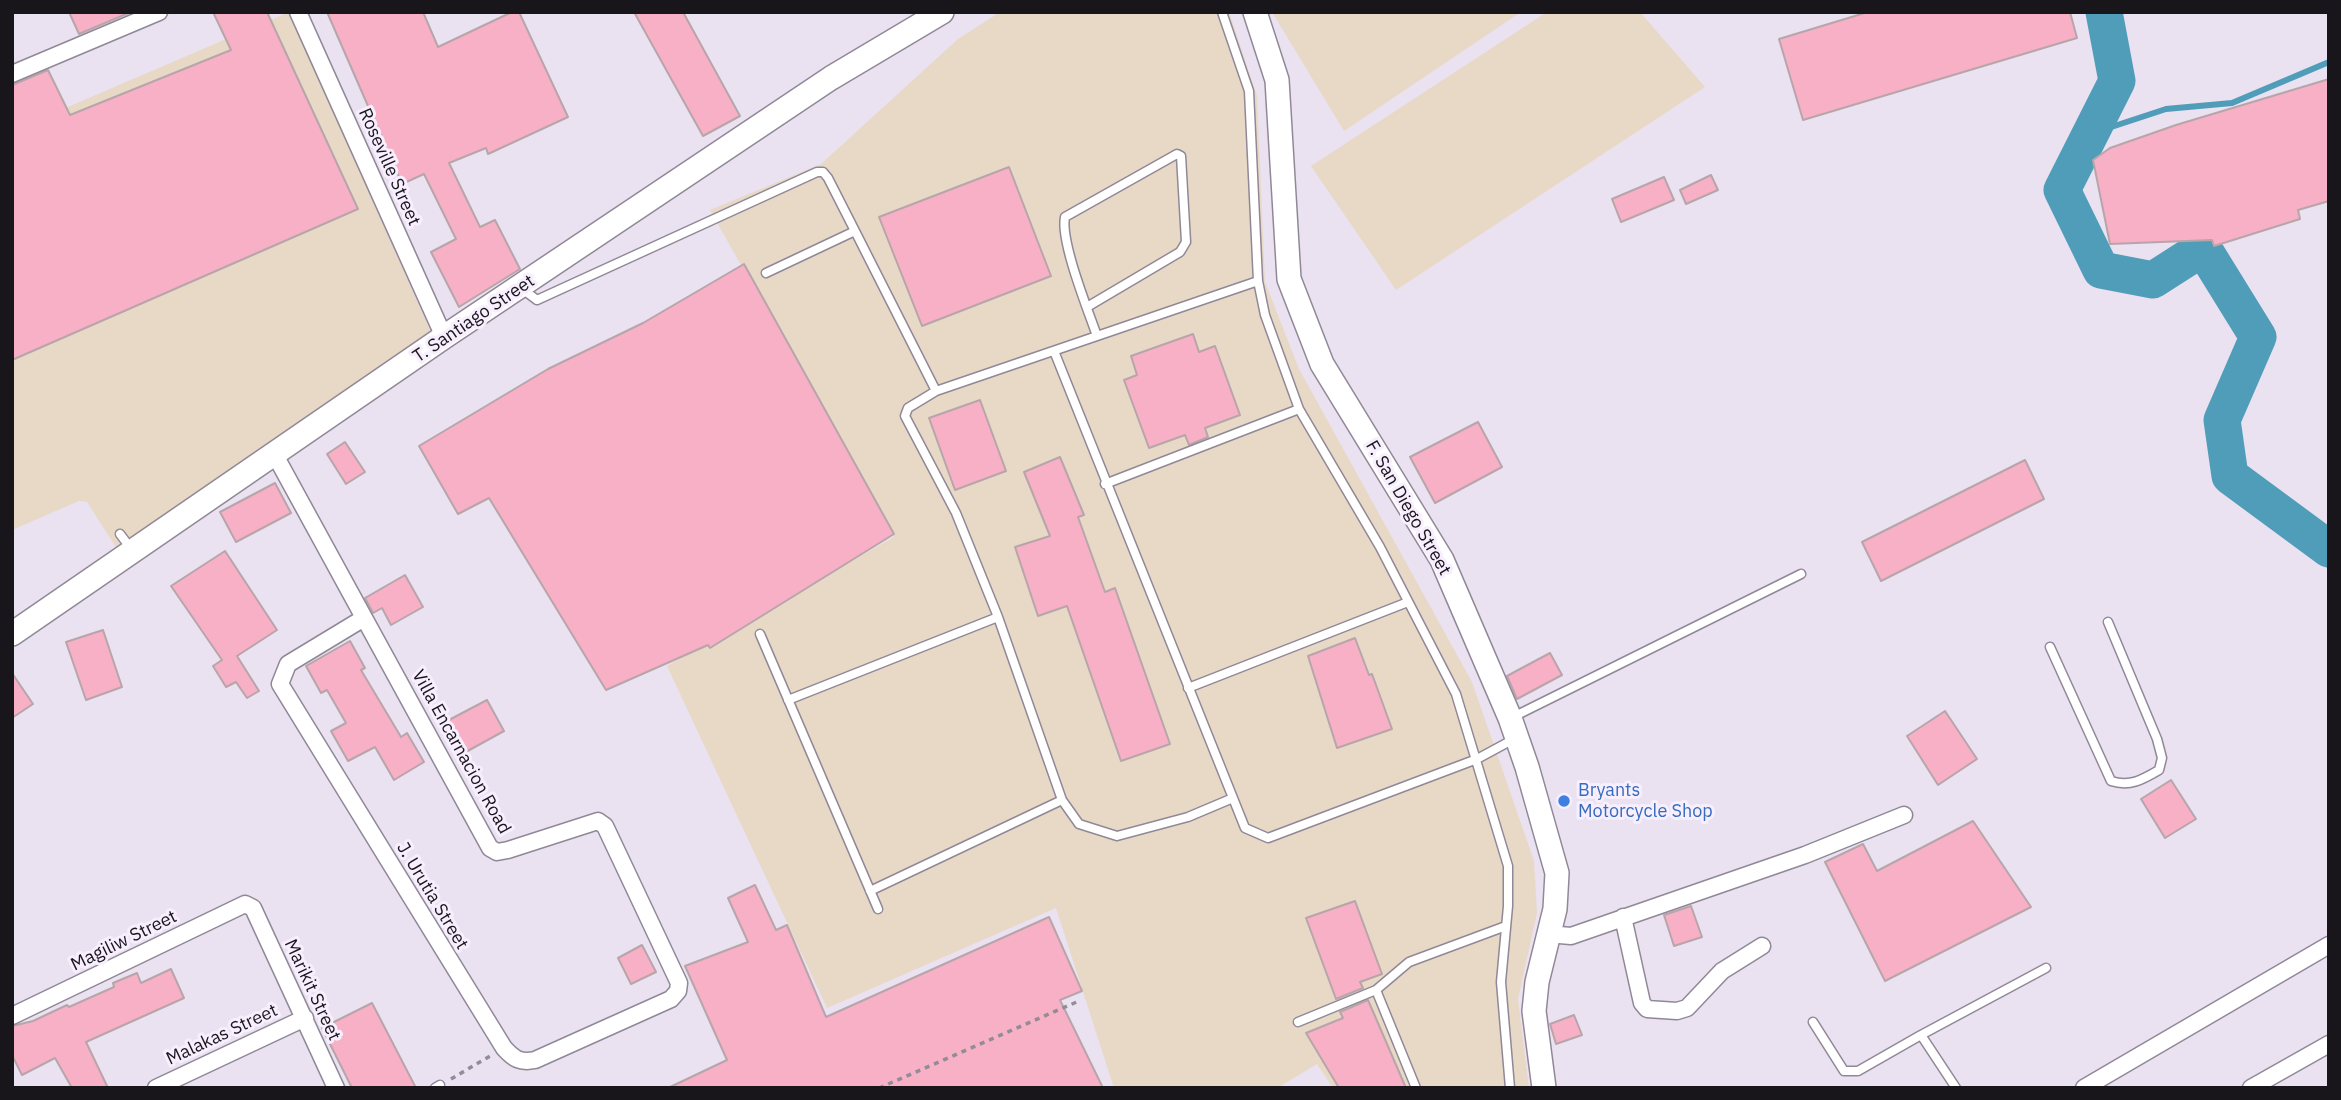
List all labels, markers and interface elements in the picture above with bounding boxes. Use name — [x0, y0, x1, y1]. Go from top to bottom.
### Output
street label: Roseville Street — [353, 105, 425, 229]
street label: T. Santiago Street — [409, 270, 539, 368]
street label: F. San Diego Street — [1361, 437, 1455, 579]
street label: Villa Encarnacion Road — [407, 666, 515, 838]
place label: Bryants Motorcycle Shop — [1578, 780, 1713, 822]
marker: Bryants Motorcycle Shop — [1556, 793, 1572, 809]
street label: J. Urutia Street — [392, 839, 472, 953]
street label: Magiliw Street — [68, 906, 180, 976]
street label: Marikit Street — [279, 936, 345, 1044]
street label: Malakas Street — [163, 1000, 281, 1070]

